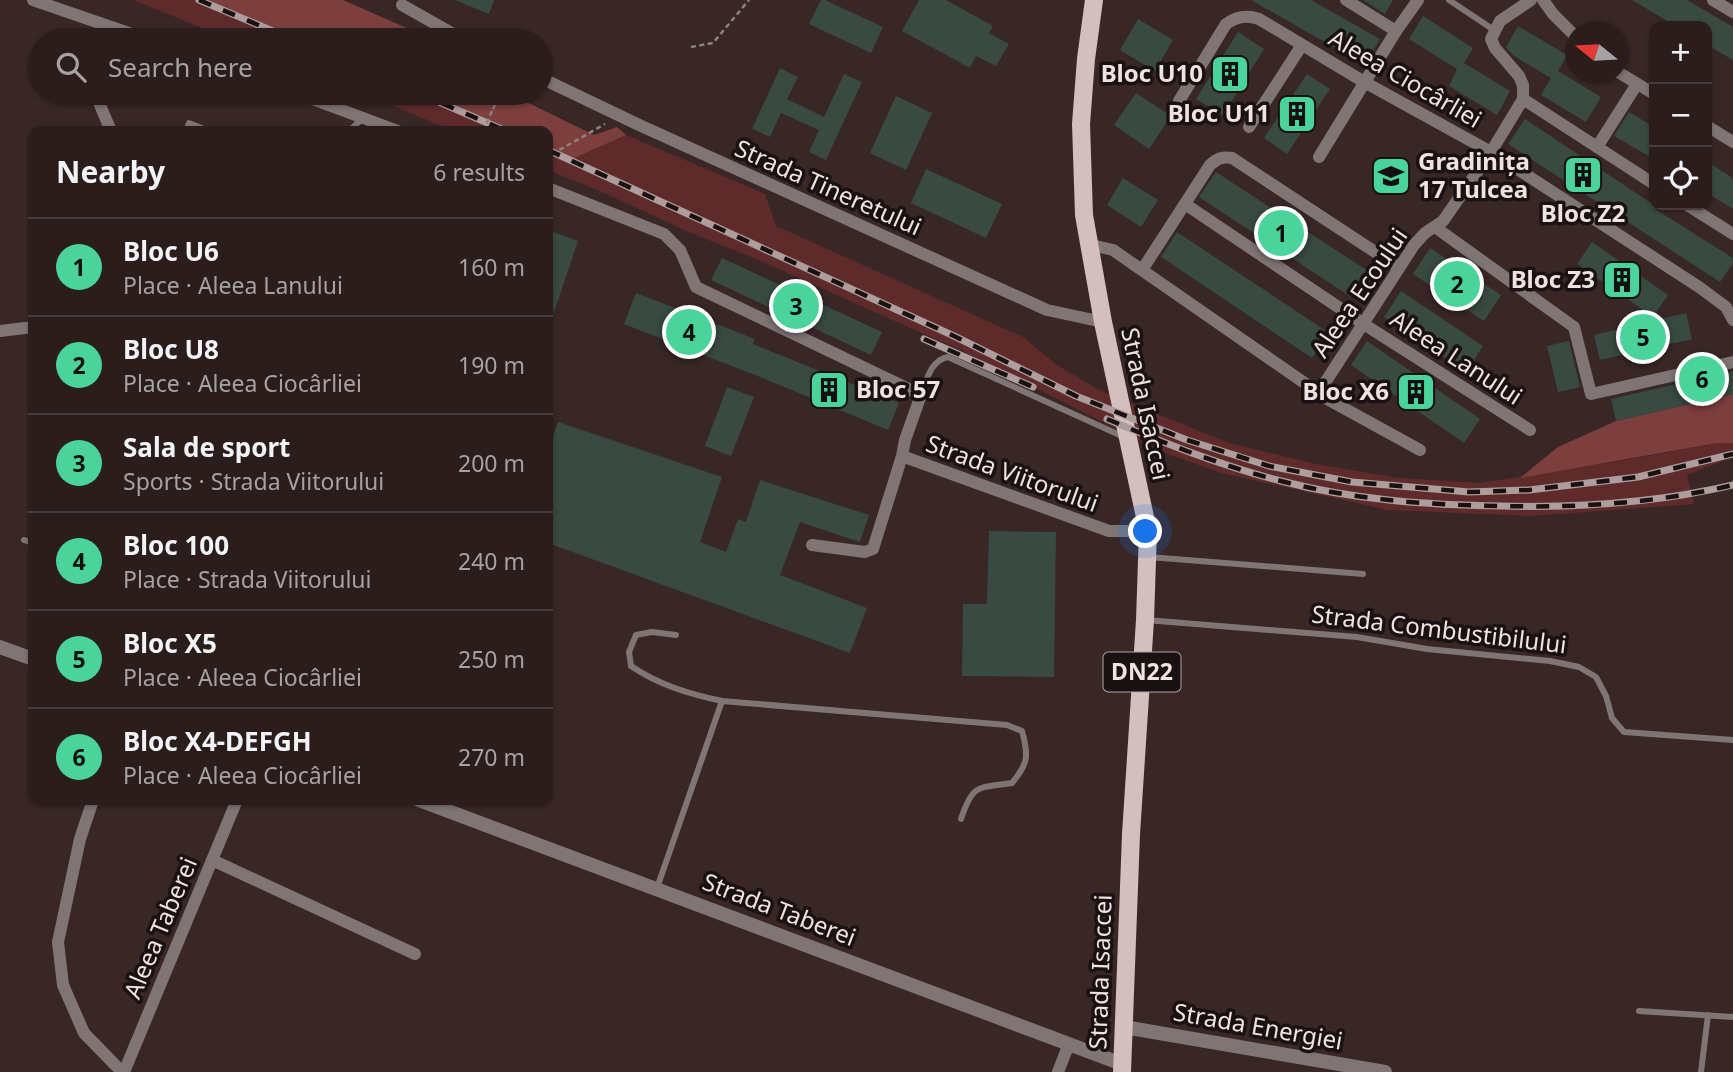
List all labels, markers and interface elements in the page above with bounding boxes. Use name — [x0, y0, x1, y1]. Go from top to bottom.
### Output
street label: Aleea Ciocârliei — [1323, 21, 1488, 135]
north arrow — [1565, 21, 1628, 84]
map controls — [1649, 21, 1712, 210]
button: + — [1649, 21, 1712, 84]
search box — [28, 28, 553, 105]
icon: search — [52, 48, 90, 86]
text: Search here — [108, 49, 253, 85]
building icon: Bloc U10 — [1209, 53, 1251, 95]
place label: Bloc U10 — [1101, 56, 1203, 89]
button: − — [1649, 84, 1712, 147]
building icon: Bloc U11 — [1276, 93, 1318, 135]
place label: Bloc U11 — [1168, 96, 1270, 129]
street label: Strada Tineretului — [730, 131, 927, 243]
place label: Gradinița 17 Tulcea — [1418, 144, 1530, 205]
button: locate — [1649, 147, 1712, 210]
text: Nearby — [56, 151, 165, 192]
building icon: Bloc Z2 — [1562, 154, 1604, 196]
school or university icon: Gradinița 17 Tulcea — [1370, 155, 1412, 197]
text: 6 results — [433, 156, 525, 188]
place label: Bloc Z2 — [1541, 196, 1625, 229]
pin: 1 — [1258, 207, 1304, 259]
street label: Aleea Ecoului — [1303, 221, 1414, 363]
text: Bloc U6 — [123, 233, 219, 269]
text: 1 — [72, 251, 86, 283]
text: 160 m — [458, 251, 525, 283]
pin: 2 — [1434, 258, 1480, 310]
building icon: Bloc Z3 — [1601, 259, 1643, 301]
place label: Bloc Z3 — [1511, 262, 1595, 295]
text: Place · Aleea Lanului — [123, 269, 343, 301]
pin: 3 — [773, 280, 819, 332]
street label: Aleea Lanului — [1384, 302, 1529, 412]
pin: 4 — [666, 306, 712, 358]
pin: 5 — [1620, 311, 1666, 363]
street label: Strada Isaccei — [1114, 324, 1179, 483]
text: Bloc U8 — [123, 331, 219, 367]
text: 2 — [72, 349, 86, 381]
text: 190 m — [458, 349, 525, 381]
pin: 6 — [1679, 353, 1725, 405]
text: Place · Aleea Ciocârliei — [123, 367, 362, 399]
building icon: Bloc 57 — [808, 369, 850, 411]
building icon: Bloc X6 — [1395, 371, 1437, 413]
place label: Bloc 57 — [856, 372, 940, 405]
place label: Bloc X6 — [1302, 374, 1389, 407]
street label: Strada Viitorului — [922, 426, 1103, 519]
text: Sala de sport — [123, 429, 290, 465]
text: 3 — [72, 447, 86, 479]
text: 200 m — [458, 447, 525, 479]
text: Sports · Strada Viitorului — [123, 465, 384, 497]
your location — [1128, 514, 1162, 548]
text: Bloc 100 — [123, 527, 229, 563]
text: 4 — [72, 545, 86, 577]
text: 240 m — [458, 545, 525, 577]
text: Place · Strada Viitorului — [123, 563, 371, 595]
street label: Strada Combustibilului — [1310, 597, 1568, 661]
text: Bloc X5 — [123, 625, 217, 661]
text: 5 — [72, 643, 86, 675]
text: 250 m — [458, 643, 525, 675]
road number: DN22 — [1104, 652, 1180, 692]
text: Place · Aleea Ciocârliei — [123, 661, 362, 693]
text: Bloc X4-DEFGH — [123, 723, 312, 759]
text: 6 — [72, 741, 86, 773]
text: 270 m — [458, 741, 525, 773]
text: Place · Aleea Ciocârliei — [123, 759, 362, 791]
street label: Aleea Taberei — [115, 852, 204, 1003]
street label: Strada Taberei — [698, 864, 861, 953]
street label: Strada Isaccei — [1080, 894, 1119, 1050]
street label: Strada Energiei — [1171, 994, 1345, 1057]

